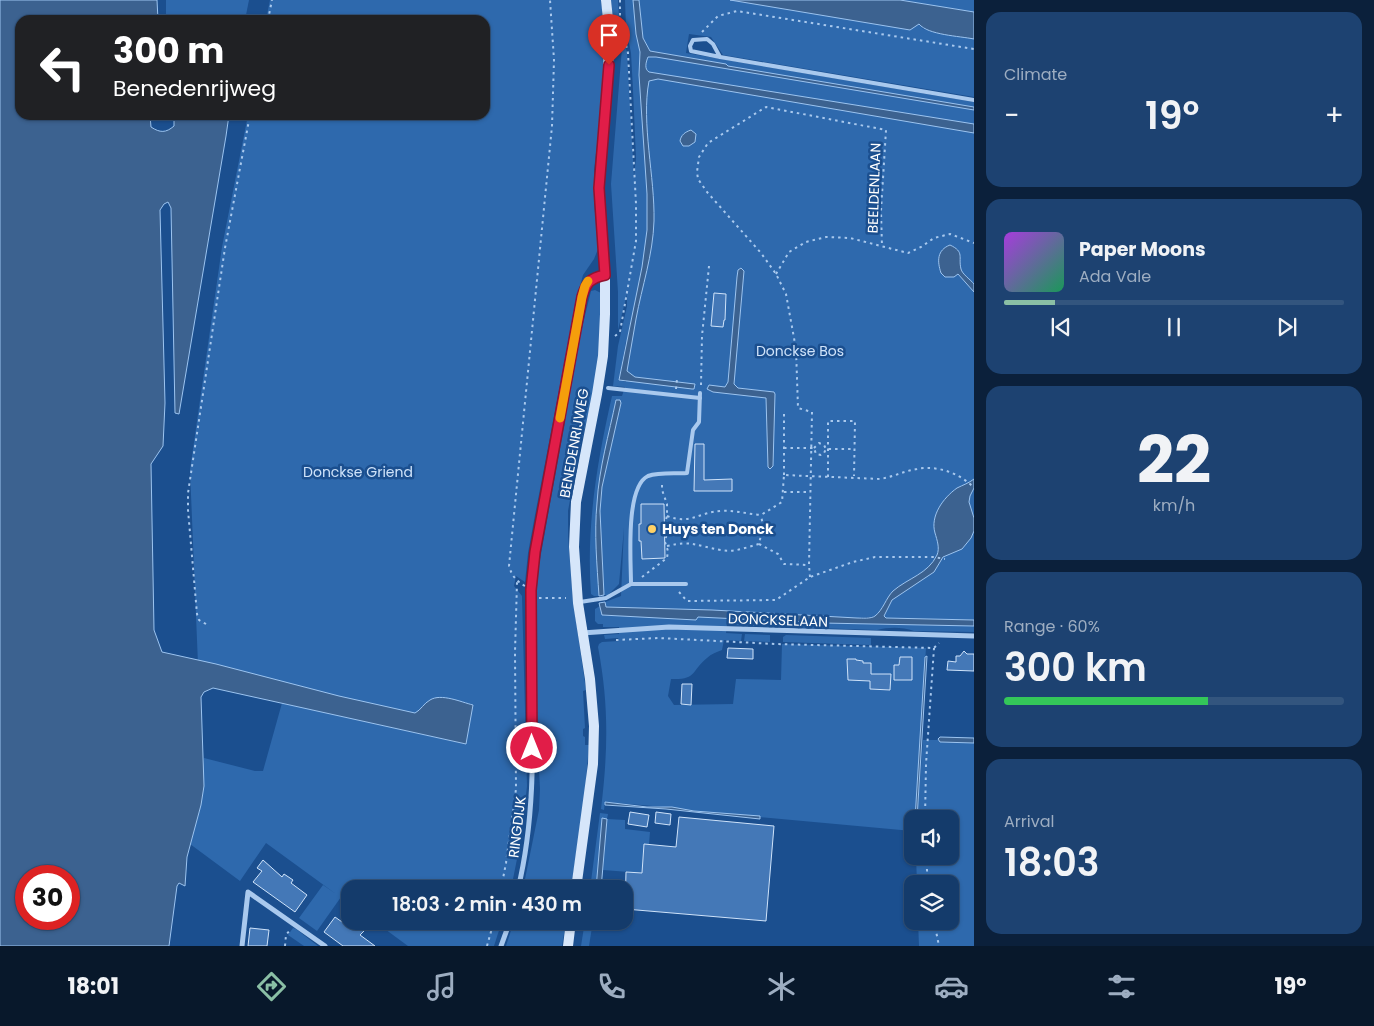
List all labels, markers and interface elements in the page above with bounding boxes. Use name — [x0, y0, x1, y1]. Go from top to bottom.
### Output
pin — [588, 14, 630, 65]
icon: arrive — [595, 21, 623, 49]
text: 300 m — [113, 26, 224, 75]
icon: left — [30, 35, 95, 100]
text: Climate — [1004, 63, 1067, 86]
text: Benedenrijweg — [113, 73, 276, 104]
text: 19° — [1145, 89, 1199, 142]
text: − — [1004, 96, 1019, 135]
text: + — [1325, 96, 1344, 135]
street label: BEELDENLAAN — [862, 142, 886, 234]
text: Paper Moons — [1079, 236, 1206, 263]
text: Ada Vale — [1079, 265, 1151, 288]
icon: previous — [1047, 313, 1075, 341]
icon: pause — [1160, 313, 1188, 341]
icon: next — [1273, 313, 1301, 341]
park label: Donckse Bos — [756, 341, 844, 361]
street label: BENEDENRIJWEG — [555, 387, 593, 499]
text: 22 — [1137, 415, 1211, 506]
park label: Donckse Griend — [303, 462, 413, 482]
text: km/h — [1153, 494, 1195, 517]
place label: Huys ten Donck — [662, 519, 774, 539]
marker: Huys ten Donck — [646, 523, 658, 535]
street label: DONCKSELAAN — [728, 608, 828, 632]
text: Range · 60% — [1004, 615, 1100, 638]
text: 300 km — [1004, 641, 1147, 694]
position arrow — [505, 721, 557, 773]
street label: RINGDIJK — [503, 794, 531, 859]
map controls — [904, 810, 959, 930]
button: sound — [904, 810, 959, 865]
text: Arrival — [1004, 810, 1054, 833]
text: 18:03 — [1004, 836, 1100, 889]
speed limit sign: 30 — [15, 865, 80, 930]
button: layers — [904, 875, 959, 930]
text: 18:03 · 2 min · 430 m — [392, 891, 582, 918]
icon: directions — [254, 969, 289, 1004]
icon: music — [424, 969, 459, 1004]
icon: phone — [594, 969, 629, 1004]
icon: climate — [764, 969, 799, 1004]
icon: car — [934, 969, 969, 1004]
icon: filters — [1104, 969, 1139, 1004]
text: 18:01 — [68, 971, 119, 1002]
text: 19° — [1274, 971, 1306, 1002]

